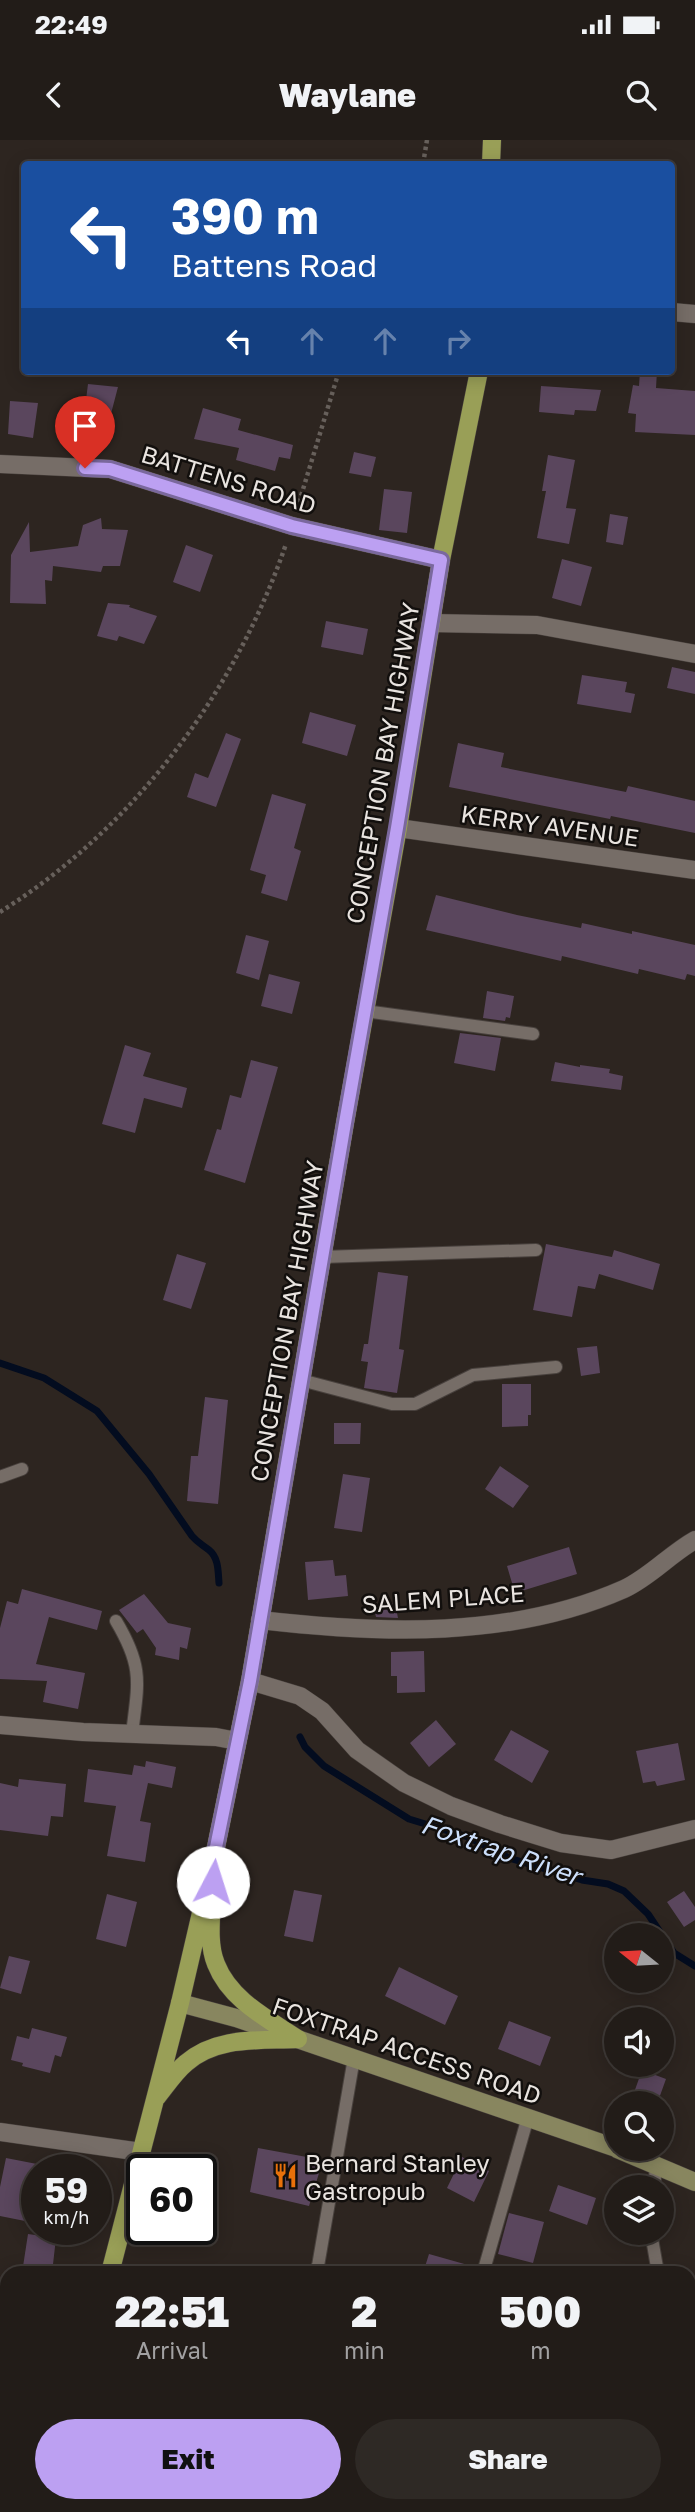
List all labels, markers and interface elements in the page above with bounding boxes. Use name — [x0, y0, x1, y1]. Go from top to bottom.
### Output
text: 22:49 — [35, 9, 108, 40]
icon: back — [35, 76, 73, 114]
text: Waylane — [279, 76, 416, 114]
icon: search — [622, 76, 660, 114]
text: 390 m — [171, 186, 319, 245]
icon: left — [56, 189, 147, 280]
text: Battens Road — [171, 246, 377, 284]
icon: left — [220, 322, 258, 360]
icon: ahead — [293, 322, 331, 360]
icon: ahead — [366, 322, 404, 360]
icon: right — [439, 322, 477, 360]
pin — [55, 396, 115, 468]
icon: arrive — [66, 407, 104, 445]
street label: BATTENS ROAD — [138, 439, 320, 519]
street label: CONCEPTION BAY HIGHWAY — [339, 600, 425, 926]
street label: KERRY AVENUE — [459, 798, 641, 852]
street label: CONCEPTION BAY HIGHWAY — [243, 1158, 329, 1484]
street label: SALEM PLACE — [361, 1578, 525, 1618]
water label: Foxtrap River — [417, 1808, 588, 1893]
position arrow — [176, 1845, 250, 1919]
north arrow — [604, 1923, 674, 1993]
map controls — [604, 1923, 674, 2245]
street label: FOXTRAP ACCESS ROAD — [269, 1990, 545, 2110]
button: sound — [604, 2007, 674, 2077]
button: search — [604, 2091, 674, 2161]
place label: Bernard Stanley Gastropub — [305, 2148, 490, 2205]
speed limit sign: 60 — [126, 2154, 217, 2245]
restaurant icon: Bernard Stanley Gastropub — [271, 2162, 299, 2190]
text: 59 — [45, 2169, 88, 2211]
button: layers — [604, 2175, 674, 2245]
text: km/h — [44, 2206, 89, 2228]
text: 22:51 — [115, 2286, 229, 2336]
text: 2 — [351, 2286, 377, 2336]
text: 500 — [499, 2286, 581, 2336]
text: Arrival — [136, 2336, 208, 2364]
text: min — [344, 2336, 385, 2364]
text: m — [530, 2336, 550, 2364]
button: Exit — [35, 2419, 341, 2499]
button: Share — [355, 2419, 661, 2499]

